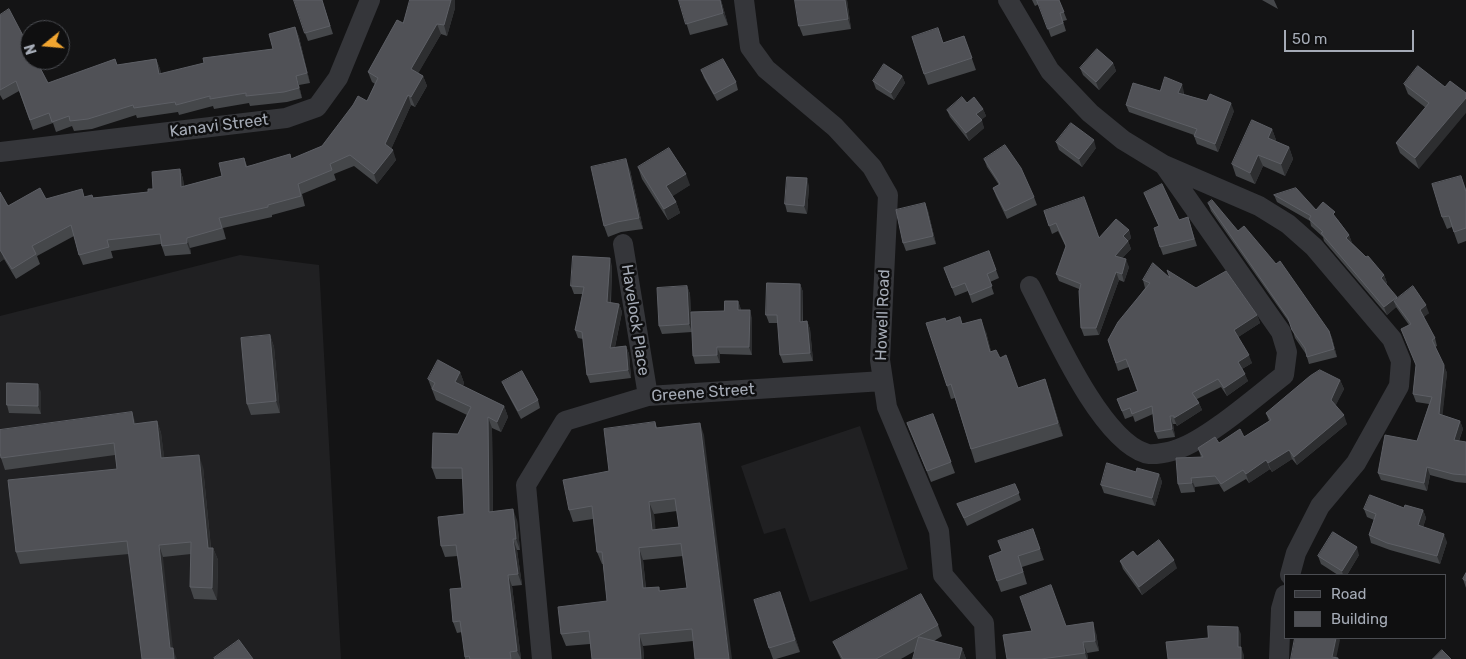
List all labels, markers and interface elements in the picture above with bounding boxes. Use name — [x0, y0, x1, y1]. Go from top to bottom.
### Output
north arrow — [20, 20, 70, 70]
scale bar — [1286, 20, 1416, 52]
text: 50 m — [1292, 30, 1327, 48]
text: N — [22, 42, 41, 57]
street label: Kanavi Street — [168, 110, 270, 142]
street label: Havelock Place — [617, 263, 653, 377]
street label: Howell Road — [872, 269, 894, 361]
street label: Greene Street — [651, 380, 755, 406]
legend — [1284, 574, 1446, 639]
text: Road — [1331, 585, 1367, 603]
text: Building — [1331, 610, 1388, 628]

